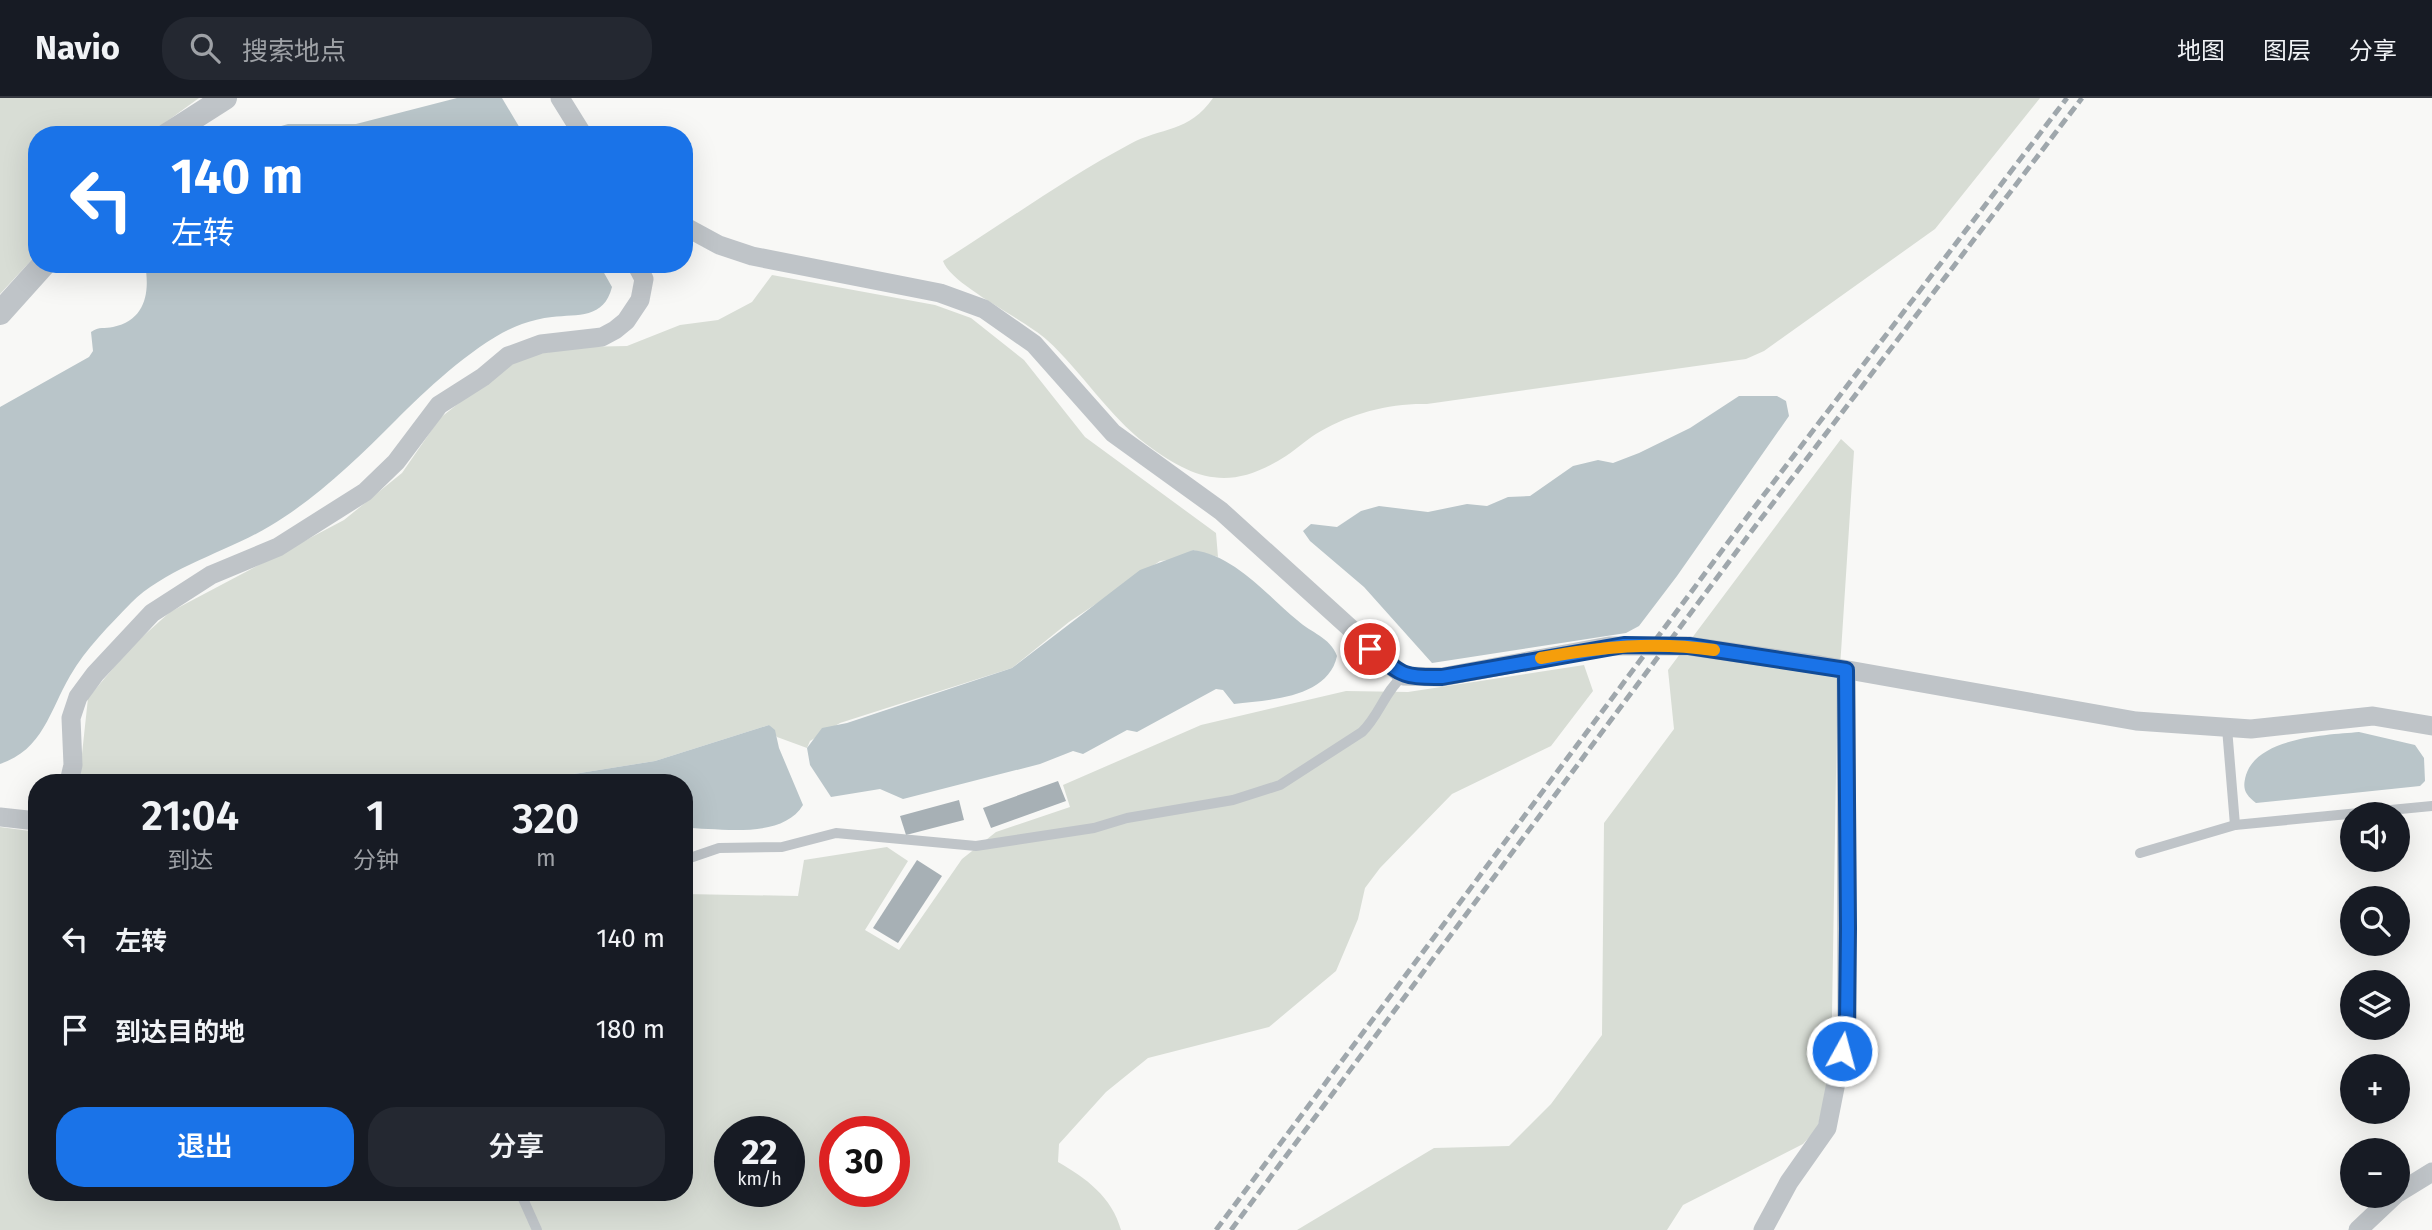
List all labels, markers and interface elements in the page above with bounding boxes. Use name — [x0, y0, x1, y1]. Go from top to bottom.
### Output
search box — [162, 17, 652, 80]
text: Navio — [35, 28, 120, 68]
icon: search — [186, 29, 224, 67]
text: 搜索地点 — [242, 36, 346, 67]
text: 地图 — [2177, 37, 2225, 65]
text: 图层 — [2263, 37, 2311, 65]
text: 分享 — [2349, 37, 2397, 65]
text: 140 m — [171, 147, 303, 206]
icon: left — [56, 154, 147, 245]
text: 左转 — [171, 214, 235, 252]
pin — [1340, 619, 1400, 679]
icon: arrive — [1351, 630, 1389, 668]
text: 21:04 — [142, 791, 239, 841]
text: 1 — [366, 791, 385, 841]
text: 320 — [512, 794, 579, 844]
map controls — [2340, 802, 2410, 1208]
button: sound — [2340, 802, 2410, 872]
text: m — [536, 844, 556, 872]
text: 到达 — [167, 846, 213, 874]
text: 分钟 — [353, 846, 399, 874]
button: search — [2340, 886, 2410, 956]
icon: left — [56, 920, 94, 958]
text: 140 m — [596, 923, 665, 954]
text: 左转 — [115, 926, 167, 957]
button: layers — [2340, 970, 2410, 1040]
icon: arrive — [56, 1011, 94, 1049]
text: 180 m — [596, 1014, 665, 1045]
position arrow — [1805, 1014, 1879, 1088]
text: 到达目的地 — [115, 1017, 245, 1048]
button: + — [2340, 1054, 2410, 1124]
button: 退出 — [56, 1107, 354, 1187]
button: 分享 — [368, 1107, 665, 1187]
speed limit sign: 30 — [819, 1116, 910, 1207]
text: 22 — [741, 1131, 778, 1173]
button: − — [2340, 1138, 2410, 1208]
text: km/h — [737, 1168, 782, 1190]

